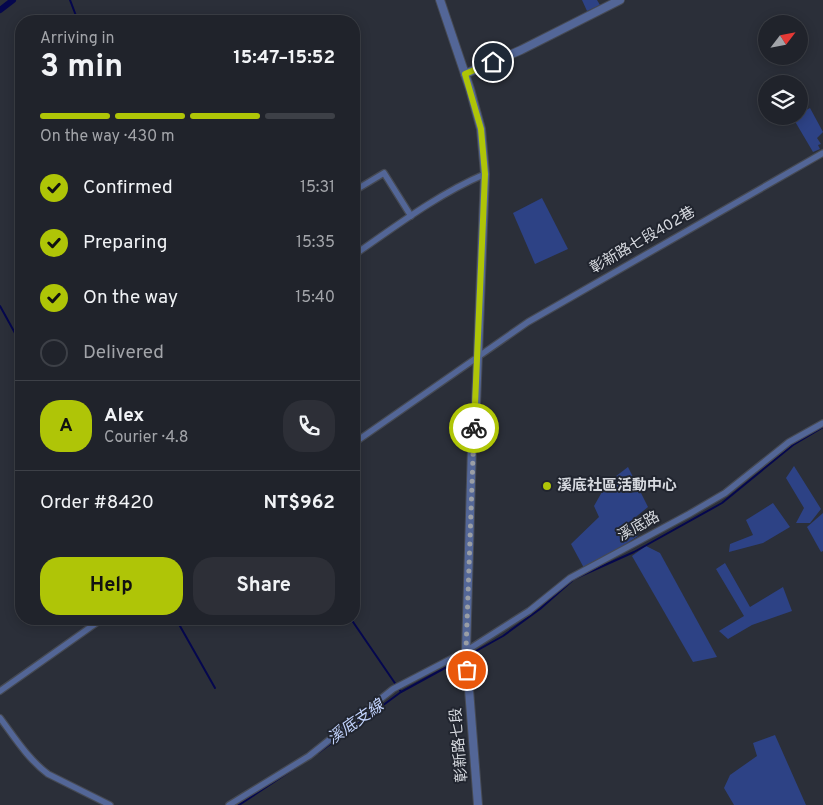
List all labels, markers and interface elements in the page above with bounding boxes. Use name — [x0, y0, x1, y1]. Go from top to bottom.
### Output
north arrow — [758, 15, 808, 65]
map controls — [758, 15, 808, 125]
text: Arriving in — [40, 29, 115, 49]
pin — [472, 41, 514, 83]
text: 15:47–15:52 — [233, 46, 335, 70]
text: 3 min — [40, 48, 123, 88]
icon: home — [479, 48, 507, 76]
button: layers — [758, 75, 808, 125]
text: On the way · 430 m — [40, 127, 175, 147]
icon: check — [40, 174, 68, 202]
text: Confirmed — [83, 176, 173, 200]
text: 15:31 — [300, 178, 335, 198]
street label: 彰新路七段402巷 — [587, 203, 699, 279]
icon: check — [40, 229, 68, 257]
text: Preparing — [83, 231, 167, 255]
text: 15:35 — [296, 233, 335, 253]
icon: check — [40, 284, 68, 312]
text: On the way — [83, 286, 178, 310]
text: 15:40 — [295, 288, 335, 308]
text: Delivered — [83, 341, 164, 365]
button: phone — [283, 400, 335, 452]
courier — [449, 403, 499, 453]
text: Alex — [104, 404, 144, 428]
text: A — [59, 414, 73, 438]
icon: bike — [460, 414, 488, 442]
text: Courier · 4.8 — [104, 428, 188, 448]
place label: 溪底社區活動中心 — [557, 476, 677, 496]
marker: 溪底社區活動中心 — [541, 480, 553, 492]
text: Order #8420 — [40, 491, 154, 515]
text: NT$962 — [264, 491, 335, 515]
street label: 溪底路 — [615, 508, 663, 546]
button: Help — [40, 557, 183, 615]
button: Share — [193, 557, 335, 615]
pin — [446, 649, 488, 691]
icon: bag — [453, 656, 481, 684]
water label: 溪底支線 — [324, 695, 390, 750]
street label: 彰新路七段 — [447, 707, 473, 783]

